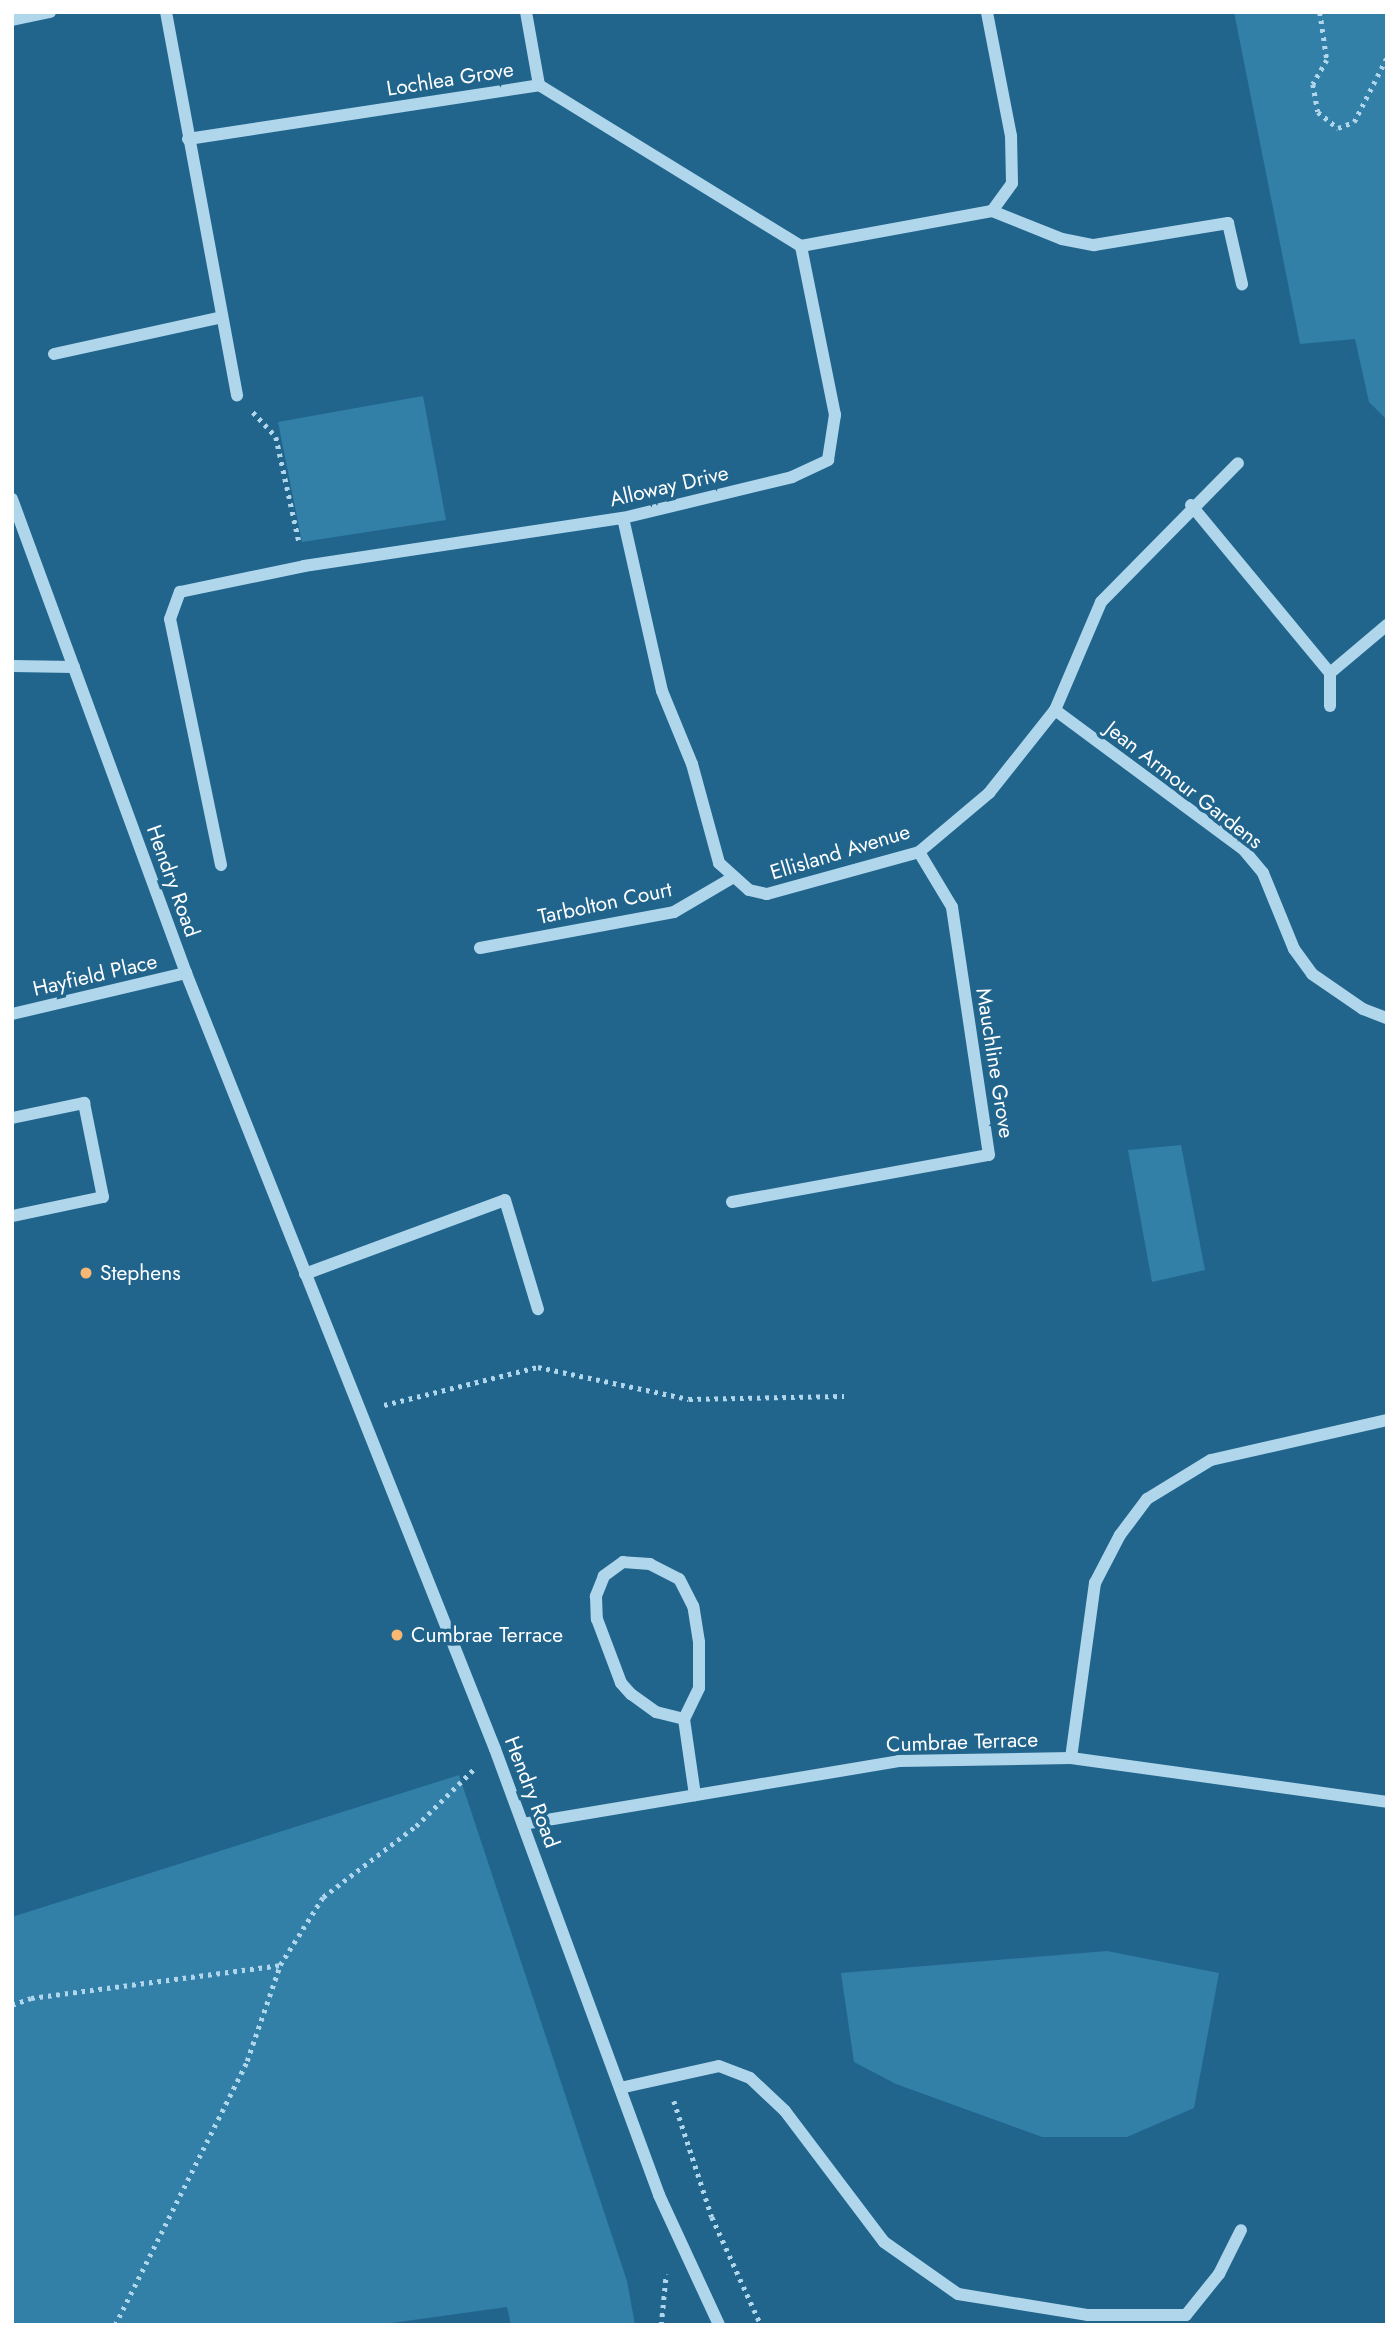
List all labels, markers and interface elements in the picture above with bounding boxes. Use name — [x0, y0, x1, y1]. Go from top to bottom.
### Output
street label: Lochlea Grove — [385, 57, 515, 101]
street label: Alloway Drive — [607, 460, 731, 512]
street label: Jean Armour Gardens — [1100, 716, 1268, 854]
street label: Ellisland Avenue — [767, 819, 913, 885]
street label: Hendry Road — [141, 821, 205, 941]
street label: Tarbolton Court — [536, 877, 674, 929]
street label: Hayfield Place — [30, 948, 160, 1002]
street label: Mauchline Grove — [971, 986, 1019, 1140]
place label: Stephens — [100, 1260, 181, 1286]
marker: Stephens — [78, 1265, 94, 1281]
place label: Cumbrae Terrace — [411, 1622, 563, 1648]
marker: Cumbrae Terrace — [389, 1627, 405, 1643]
street label: Cumbrae Terrace — [886, 1727, 1038, 1757]
street label: Hendry Road — [499, 1733, 565, 1851]

